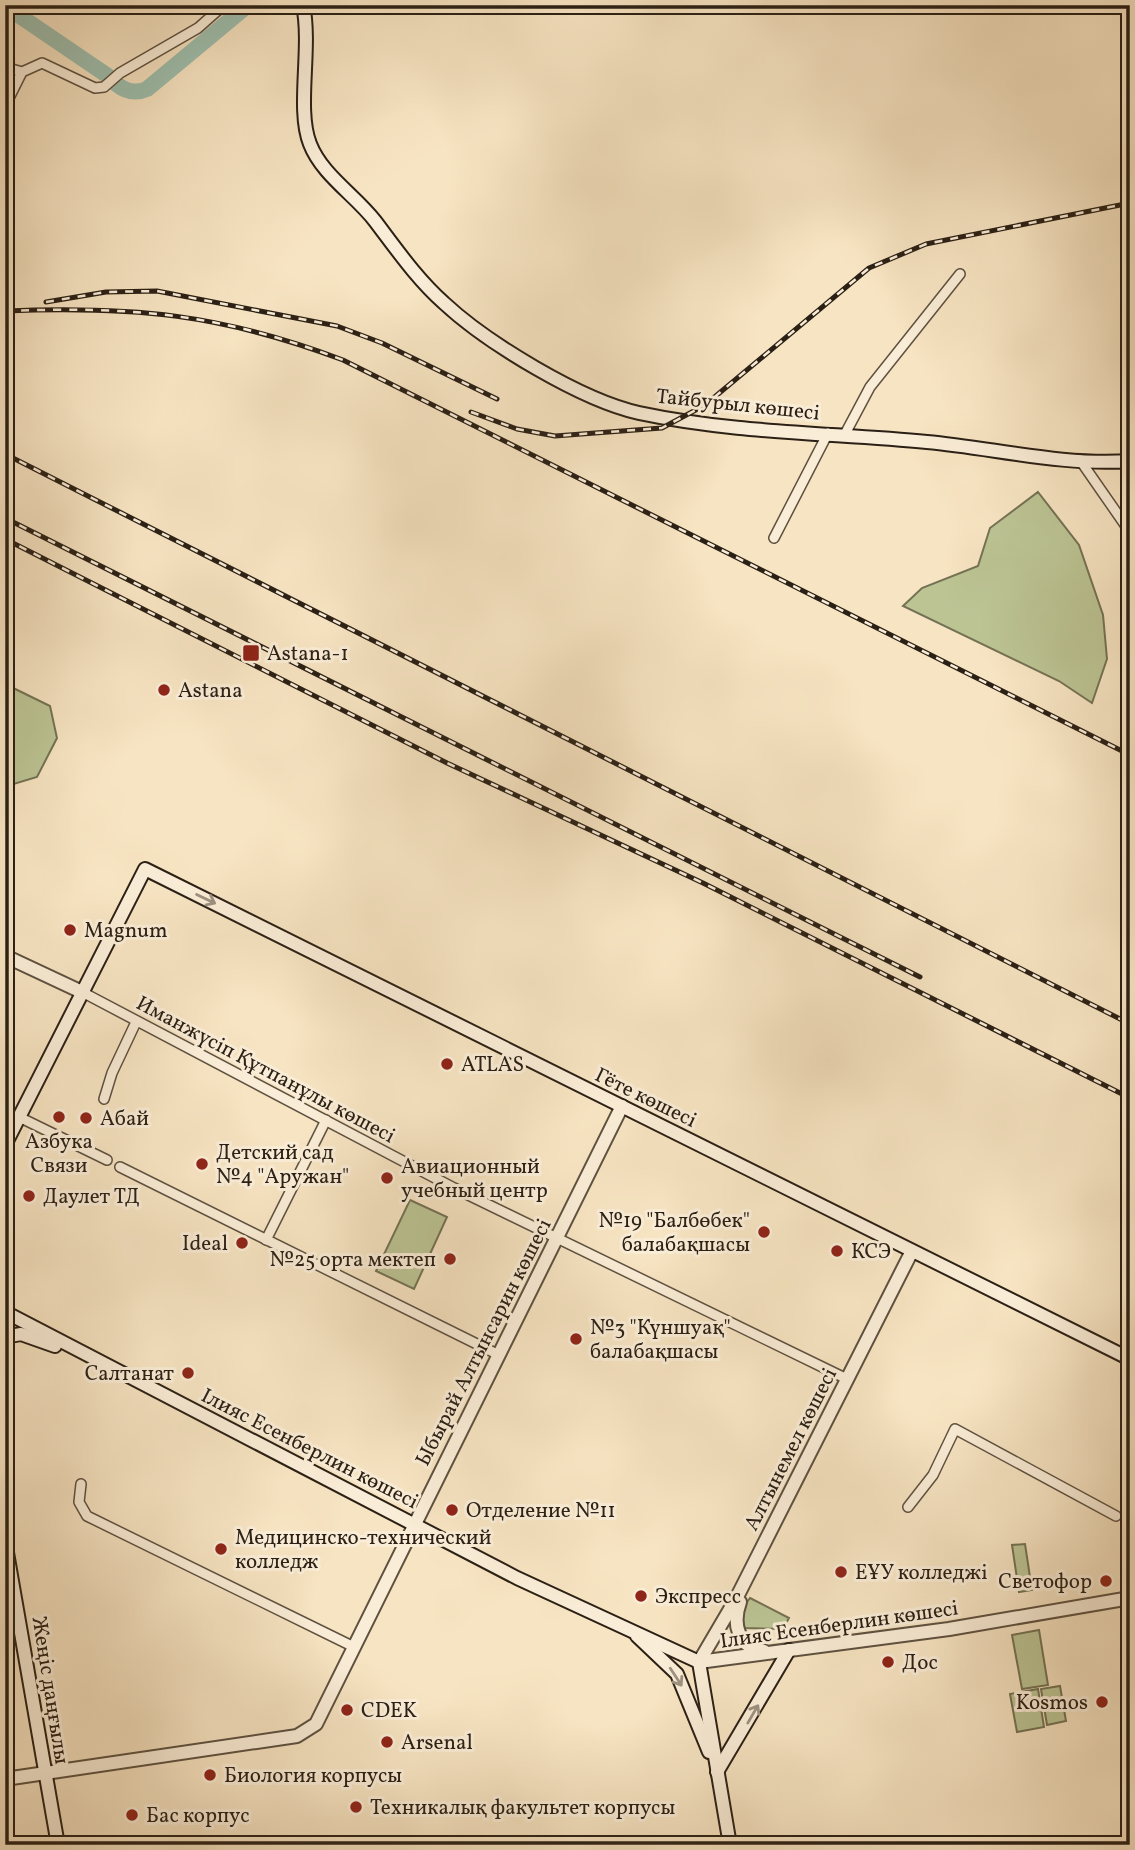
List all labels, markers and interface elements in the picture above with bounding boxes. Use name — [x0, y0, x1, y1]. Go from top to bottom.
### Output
street label: Тайбурыл көшесі — [655, 382, 821, 428]
place label: Astana-1 — [267, 640, 349, 669]
marker: Astana-1 — [241, 643, 261, 663]
place label: Astana — [178, 677, 243, 706]
marker: Astana — [156, 682, 172, 698]
one-way arrow — [195, 892, 216, 906]
place label: Magnum — [84, 917, 168, 946]
marker: Magnum — [62, 922, 78, 938]
street label: Иманжүсіп Құтпанұлы көшесі — [131, 990, 400, 1151]
place label: ATLAS — [461, 1051, 524, 1080]
marker: ATLAS — [439, 1056, 455, 1072]
street label: Гёте көшесі — [590, 1061, 701, 1135]
place label: Абай — [100, 1105, 149, 1134]
marker: Азбука Связи — [51, 1109, 67, 1125]
marker: Абай — [78, 1110, 94, 1126]
place label: Азбука Связи — [25, 1128, 93, 1181]
place label: Детский сад №4 "Аружан" — [216, 1139, 349, 1192]
place label: Авиационный учебный центр — [401, 1153, 548, 1206]
marker: Детский сад №4 "Аружан" — [194, 1156, 210, 1172]
marker: Авиационный учебный центр — [379, 1170, 395, 1186]
place label: Даулет ТД — [43, 1183, 140, 1212]
marker: Даулет ТД — [21, 1188, 37, 1204]
place label: №19 "Балбөбек" балабақшасы — [598, 1207, 750, 1260]
street label: Ыбырай Алтынсарин көшесі — [409, 1214, 559, 1471]
marker: №19 "Балбөбек" балабақшасы — [756, 1224, 772, 1240]
place label: Ideal — [182, 1230, 228, 1259]
marker: Ideal — [234, 1235, 250, 1251]
place label: КСЭ — [851, 1238, 891, 1267]
marker: КСЭ — [829, 1243, 845, 1259]
place label: №25 орта мектеп — [269, 1246, 436, 1275]
marker: №25 орта мектеп — [442, 1251, 458, 1267]
place label: №3 "Күншуақ" балабақшасы — [590, 1314, 731, 1367]
marker: №3 "Күншуақ" балабақшасы — [568, 1331, 584, 1347]
place label: Салтанат — [85, 1360, 174, 1389]
street label: Алтынемел көшесі — [738, 1363, 845, 1536]
marker: Салтанат — [180, 1365, 196, 1381]
street label: Ілияс Есенберлин көшесі — [196, 1382, 423, 1517]
place label: Отделение №11 — [466, 1497, 616, 1526]
marker: Отделение №11 — [444, 1502, 460, 1518]
place label: Медицинско-технический колледж — [235, 1524, 492, 1577]
marker: Медицинско-технический колледж — [213, 1541, 229, 1557]
place label: ЕҰУ колледжі — [855, 1559, 987, 1588]
marker: ЕҰУ колледжі — [833, 1564, 849, 1580]
place label: Светофор — [998, 1568, 1092, 1597]
marker: Светофор — [1098, 1573, 1114, 1589]
place label: Экспресс — [655, 1583, 741, 1612]
marker: Экспресс — [633, 1588, 649, 1604]
street label: Ілияс Есенберлин көшесі — [718, 1594, 960, 1657]
street label: Жеңіс даңғылы — [24, 1614, 76, 1766]
place label: Дос — [902, 1649, 938, 1678]
marker: Дос — [880, 1654, 896, 1670]
one-way arrow — [668, 1667, 683, 1686]
place label: Kosmos — [1016, 1689, 1088, 1718]
marker: Kosmos — [1094, 1694, 1110, 1710]
place label: CDEK — [361, 1697, 417, 1726]
marker: CDEK — [339, 1702, 355, 1718]
one-way arrow — [747, 1704, 760, 1725]
place label: Arsenal — [401, 1729, 473, 1758]
marker: Arsenal — [379, 1734, 395, 1750]
place label: Биология корпусы — [224, 1762, 402, 1791]
marker: Биология корпусы — [202, 1767, 218, 1783]
place label: Техникалық факультет корпусы — [370, 1794, 675, 1823]
marker: Техникалық факультет корпусы — [348, 1799, 364, 1815]
place label: Бас корпус — [146, 1802, 250, 1831]
marker: Бас корпус — [124, 1807, 140, 1823]

